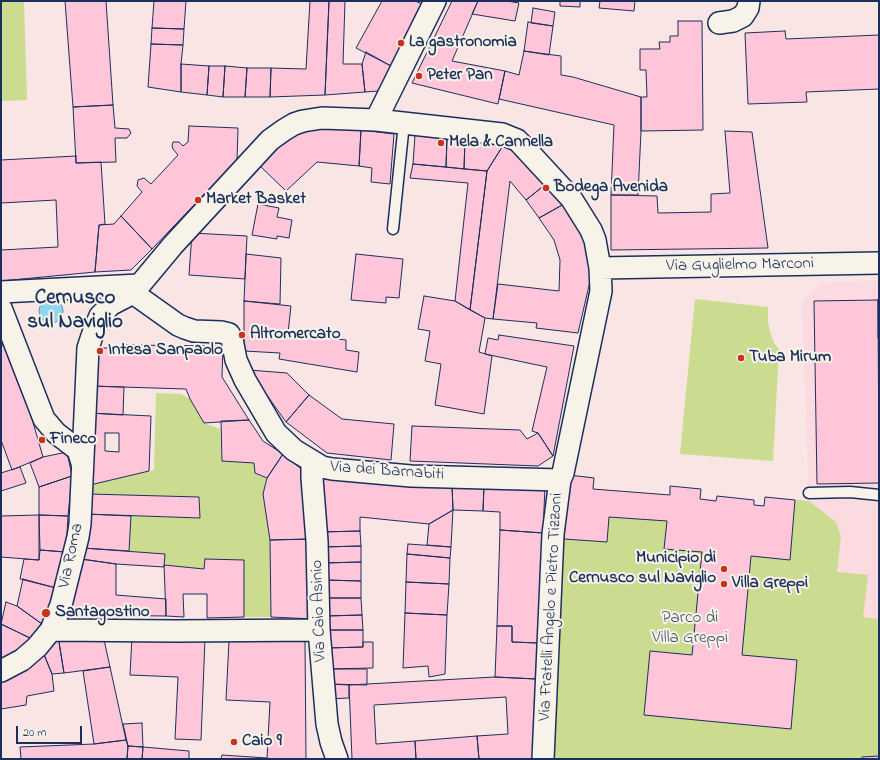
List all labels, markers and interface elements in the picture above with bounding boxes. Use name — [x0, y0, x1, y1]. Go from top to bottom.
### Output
place label: La gastronomia — [409, 33, 517, 53]
marker: La gastronomia — [396, 38, 406, 48]
place label: Peter Pan — [427, 66, 493, 86]
marker: Peter Pan — [414, 71, 424, 81]
place label: Mela & Cannella — [449, 133, 553, 153]
marker: Mela & Cannella — [436, 138, 446, 148]
place label: Bodega Avenida — [554, 178, 668, 198]
marker: Bodega Avenida — [541, 183, 551, 193]
place label: Market Basket — [206, 190, 306, 210]
marker: Market Basket — [193, 195, 203, 205]
street label: Via Guglielmo Marconi — [666, 255, 814, 277]
district label: Cernusco sul Naviglio — [27, 287, 123, 337]
place label: Altromercato — [250, 325, 341, 345]
marker: Altromercato — [237, 330, 247, 340]
place label: Intesa Sanpaolo — [108, 341, 223, 361]
marker: Intesa Sanpaolo — [95, 346, 105, 356]
place label: Tuba Mirum — [749, 348, 831, 368]
marker: Tuba Mirum — [736, 353, 746, 363]
place label: Fineco — [50, 430, 96, 450]
marker: Fineco — [37, 435, 47, 445]
street label: Via dei Barnabiti — [329, 458, 445, 486]
street label: Via Fratelli Angelo e Pietro Tizzoni — [536, 492, 568, 722]
street label: Via Roma — [55, 522, 89, 590]
place label: Municipio di Cernusco sul Naviglio — [569, 549, 716, 589]
street label: Via Caio Asinio — [308, 559, 332, 663]
marker: Municipio di Cernusco sul Naviglio — [719, 564, 729, 574]
place label: Villa Greppi — [732, 574, 808, 594]
marker: Villa Greppi — [719, 579, 729, 589]
place label: Santagostino — [55, 603, 150, 623]
marker: Santagostino — [40, 607, 52, 619]
park label: Parco di Villa Greppi — [652, 609, 728, 649]
scale bar — [18, 718, 84, 744]
text: 20 m — [23, 724, 46, 742]
place label: Caio 9 — [242, 732, 282, 752]
marker: Caio 9 — [229, 737, 239, 747]

